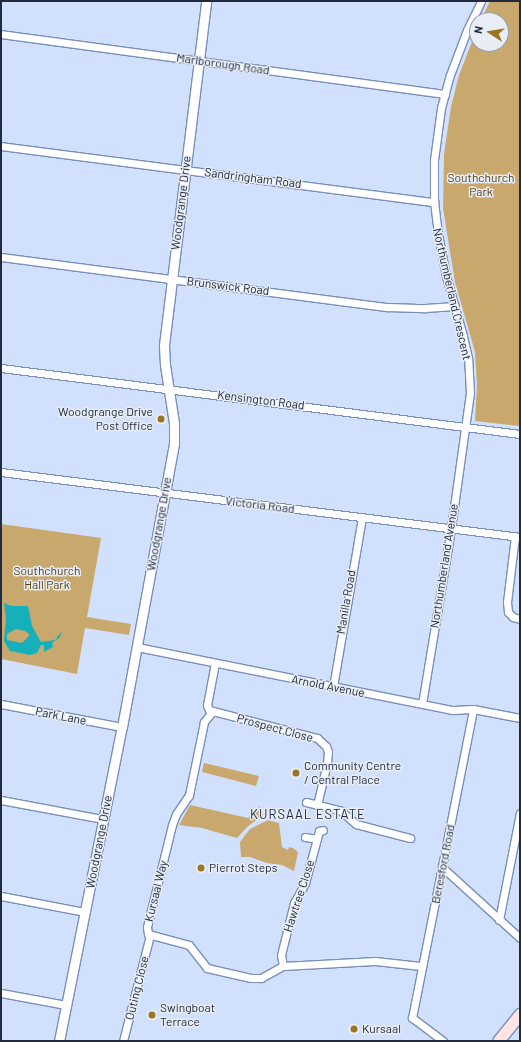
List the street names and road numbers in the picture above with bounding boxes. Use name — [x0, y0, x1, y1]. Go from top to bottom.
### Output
street label: Marlborough Road — [175, 50, 271, 78]
street label: Woodgrange Drive — [168, 155, 194, 251]
street label: Sandringham Road — [204, 165, 302, 191]
street label: Northumberland Crescent — [430, 227, 474, 361]
street label: Brunswick Road — [186, 274, 270, 298]
street label: Kensington Road — [217, 387, 305, 413]
street label: Woodgrange Drive — [144, 476, 174, 572]
street label: Victoria Road — [225, 494, 295, 516]
street label: Northumberland Avenue — [427, 503, 461, 629]
street label: Manilla Road — [333, 569, 359, 635]
street label: Arnold Avenue — [290, 672, 366, 700]
street label: Park Lane — [34, 704, 88, 728]
street label: Prospect Close — [235, 711, 315, 745]
street label: Woodgrange Drive — [83, 794, 115, 890]
street label: Beresford Road — [428, 823, 458, 905]
street label: Hawtree Close — [281, 858, 317, 934]
street label: Kursaal Way — [141, 859, 171, 923]
street label: Outing Close — [122, 955, 152, 1021]

